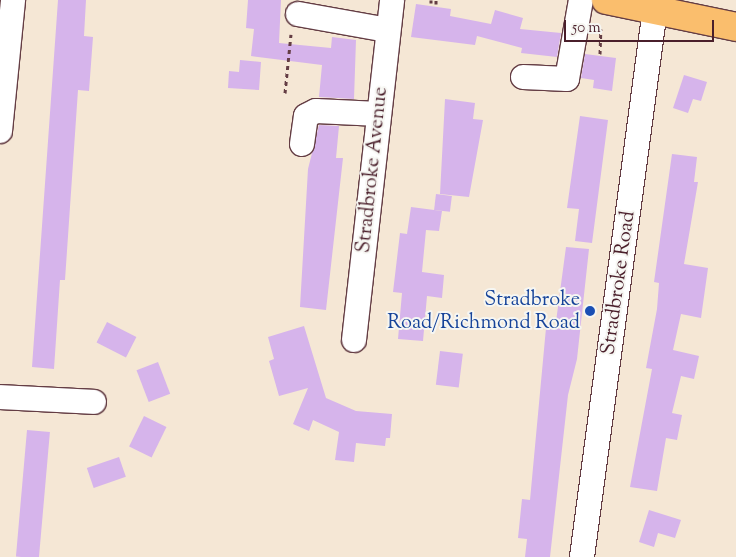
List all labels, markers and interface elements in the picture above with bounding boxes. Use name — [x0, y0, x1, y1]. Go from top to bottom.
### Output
scale bar — [566, 10, 716, 42]
text: 50 m — [572, 18, 601, 39]
street label: Stradbroke Avenue — [352, 86, 394, 254]
street label: Stradbroke Road — [597, 210, 641, 356]
place label: Stradbroke Road/Richmond Road — [387, 288, 580, 335]
marker: Stradbroke Road/Richmond Road — [584, 305, 596, 317]

